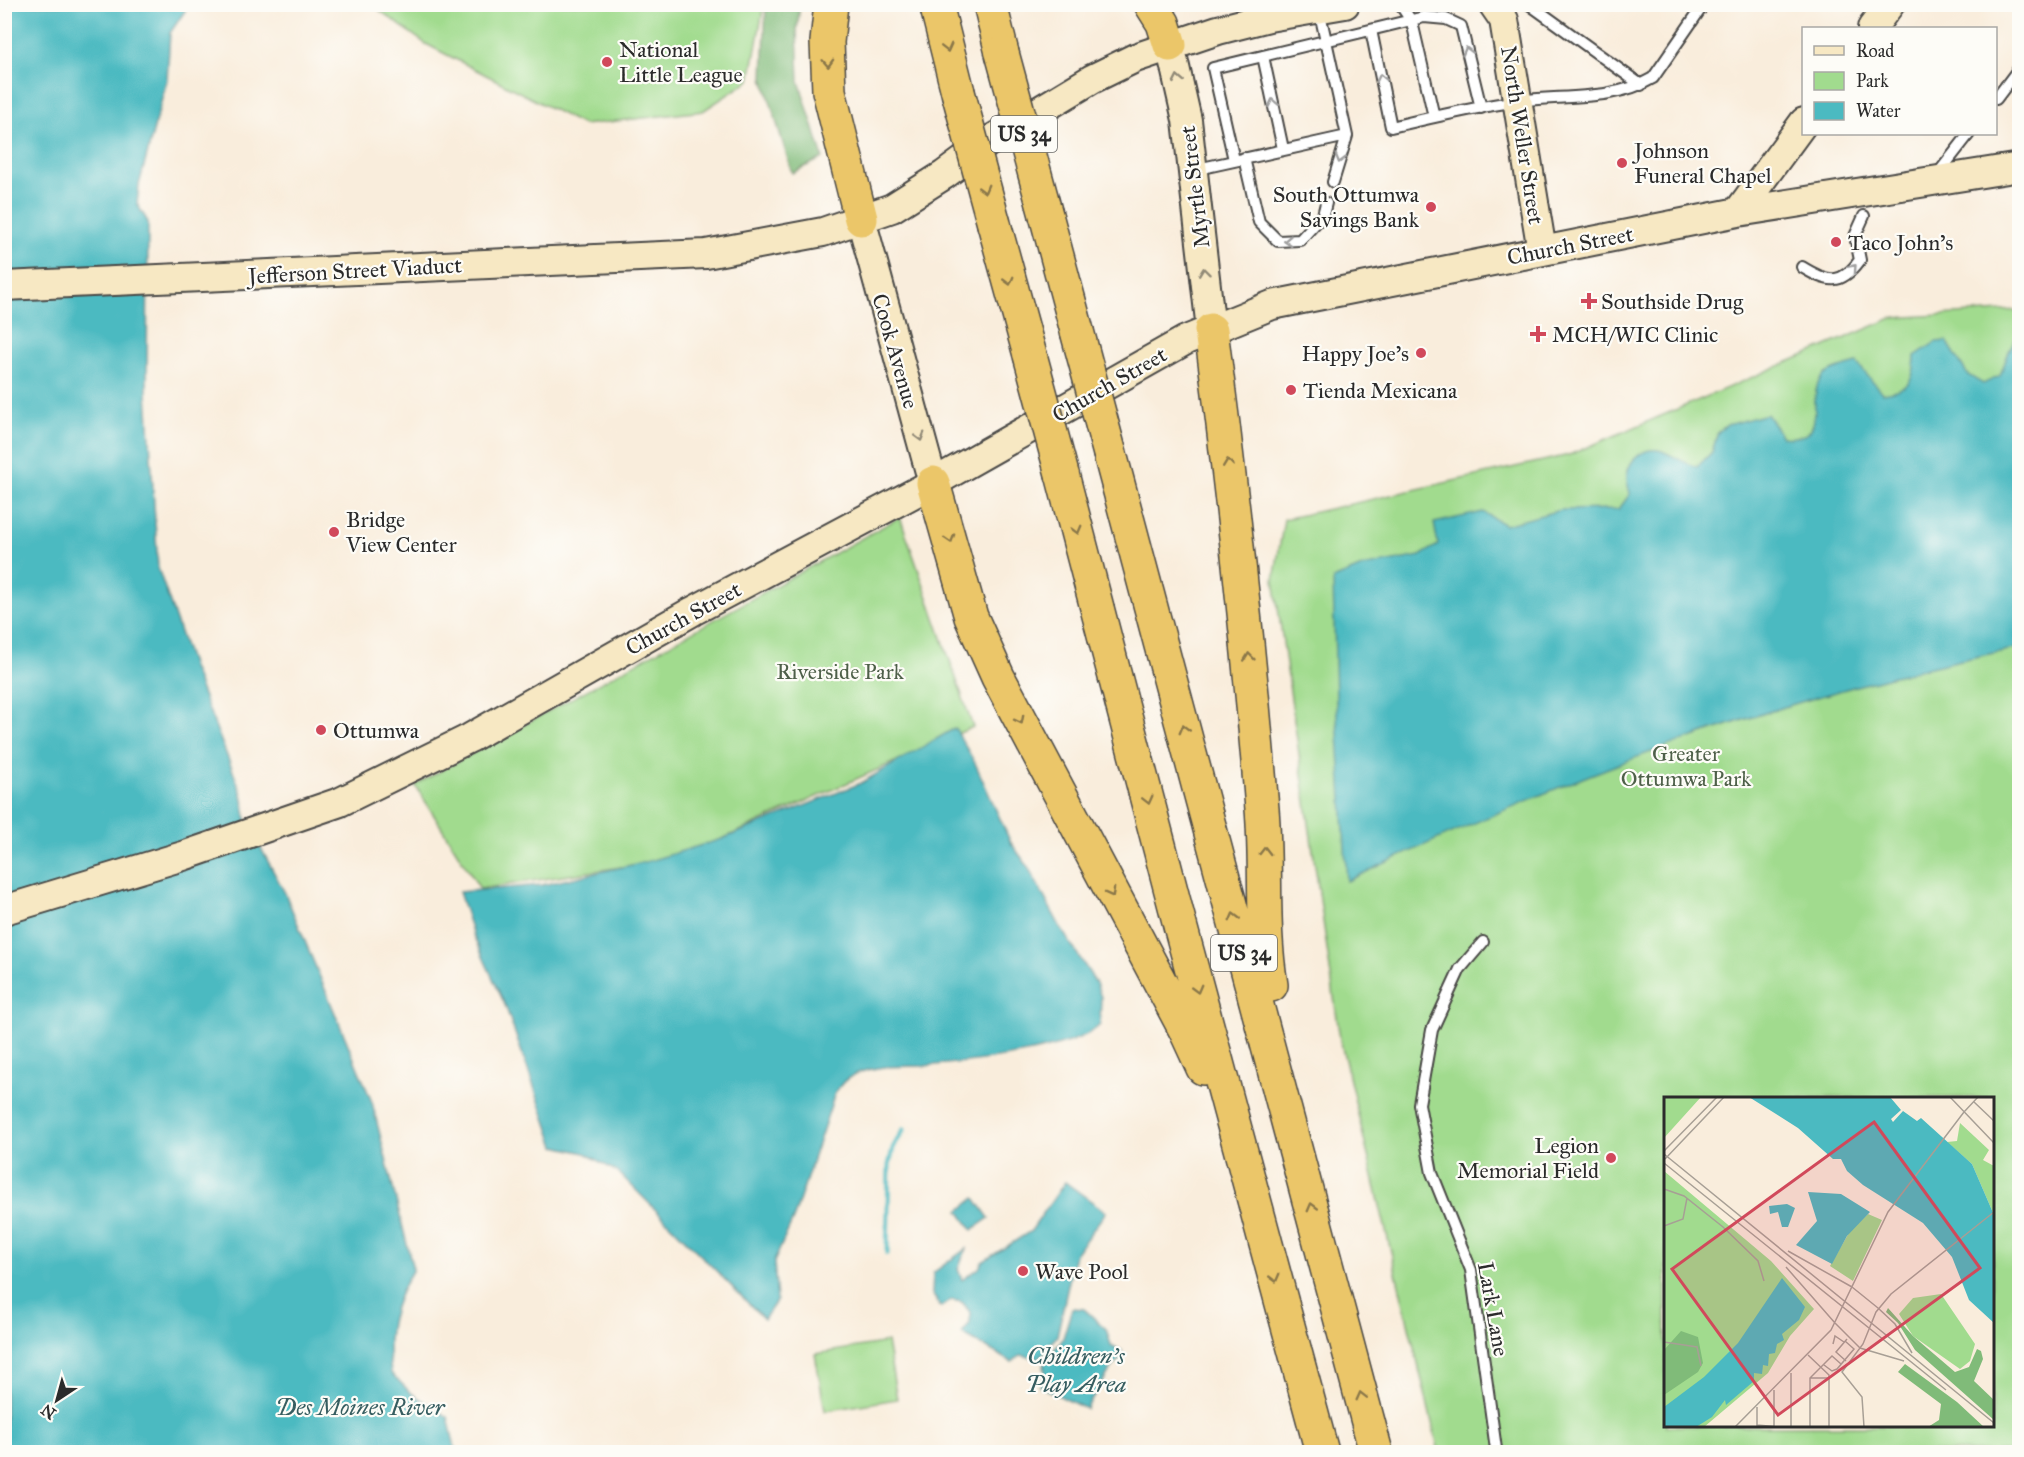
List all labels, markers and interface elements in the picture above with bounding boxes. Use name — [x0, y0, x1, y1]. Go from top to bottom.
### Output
legend — [1802, 27, 1997, 135]
place label: National Little League — [619, 36, 743, 88]
text: Road — [1856, 40, 1894, 62]
one-way arrow — [940, 43, 953, 53]
street label: North Weller Street — [1495, 44, 1550, 226]
one-way arrow — [1461, 46, 1474, 56]
marker: National Little League — [600, 55, 614, 69]
one-way arrow — [821, 58, 834, 67]
text: Park — [1856, 70, 1889, 92]
one-way arrow — [1172, 74, 1185, 84]
one-way arrow — [1375, 74, 1388, 84]
one-way arrow — [1267, 98, 1280, 108]
text: Water — [1856, 100, 1901, 122]
road number: US 34 — [991, 116, 1057, 152]
street label: Myrtle Street — [1174, 124, 1215, 250]
place label: Johnson Funeral Chapel — [1632, 137, 1772, 189]
one-way arrow — [1335, 153, 1347, 164]
marker: Johnson Funeral Chapel — [1615, 156, 1629, 170]
place label: South Ottumwa Savings Bank — [1273, 181, 1420, 233]
one-way arrow — [977, 184, 990, 194]
marker: South Ottumwa Savings Bank — [1424, 200, 1438, 214]
street label: Church Street — [1505, 220, 1636, 271]
place label: Taco John's — [1848, 229, 1953, 256]
one-way arrow — [1283, 234, 1292, 247]
marker: Taco John's — [1829, 235, 1843, 249]
street label: Jefferson Street Viaduct — [245, 251, 463, 290]
one-way arrow — [1846, 265, 1857, 275]
one-way arrow — [1199, 267, 1211, 276]
one-way arrow — [1002, 275, 1014, 286]
place label: Southside Drug — [1601, 288, 1744, 315]
street label: Cook Avenue — [866, 291, 925, 412]
marker: Southside Drug — [1582, 294, 1596, 308]
place label: MCH/WIC Clinic — [1552, 321, 1718, 348]
marker: MCH/WIC Clinic — [1529, 325, 1547, 343]
place label: Happy Joe's — [1302, 340, 1409, 367]
street label: Church Street — [1047, 341, 1172, 428]
marker: Happy Joe's — [1414, 346, 1428, 360]
place label: Tienda Mexicana — [1303, 377, 1458, 404]
marker: Tienda Mexicana — [1284, 383, 1298, 397]
one-way arrow — [913, 432, 925, 442]
one-way arrow — [1223, 458, 1235, 468]
place label: Bridge View Center — [345, 506, 457, 558]
one-way arrow — [1070, 524, 1082, 535]
marker: Bridge View Center — [327, 525, 341, 539]
one-way arrow — [943, 533, 955, 544]
street label: Church Street — [621, 576, 746, 661]
one-way arrow — [1243, 652, 1256, 661]
park label: Riverside Park — [776, 658, 905, 685]
one-way arrow — [1013, 714, 1024, 725]
place label: Ottumwa — [333, 717, 420, 744]
marker: Ottumwa — [314, 723, 328, 737]
one-way arrow — [1178, 724, 1191, 734]
park label: Greater Ottumwa Park — [1621, 740, 1752, 792]
one-way arrow — [1141, 795, 1154, 805]
one-way arrow — [1259, 847, 1271, 856]
one-way arrow — [1104, 887, 1115, 897]
one-way arrow — [1229, 913, 1241, 923]
road number: US 34 — [1211, 935, 1277, 971]
one-way arrow — [1190, 983, 1202, 993]
inset map — [1664, 1097, 1994, 1427]
place label: Legion Memorial Field — [1457, 1132, 1599, 1184]
marker: Legion Memorial Field — [1604, 1151, 1618, 1165]
one-way arrow — [1306, 1202, 1319, 1212]
place label: Wave Pool — [1035, 1258, 1129, 1285]
street label: Lark Lane — [1472, 1260, 1515, 1358]
marker: Wave Pool — [1016, 1264, 1030, 1278]
one-way arrow — [1268, 1273, 1281, 1283]
water label: Children's Play Area — [1026, 1341, 1126, 1399]
north arrow — [27, 1370, 87, 1430]
one-way arrow — [1356, 1391, 1369, 1401]
water label: Des Moines River — [275, 1392, 446, 1422]
text: N — [37, 1400, 60, 1423]

